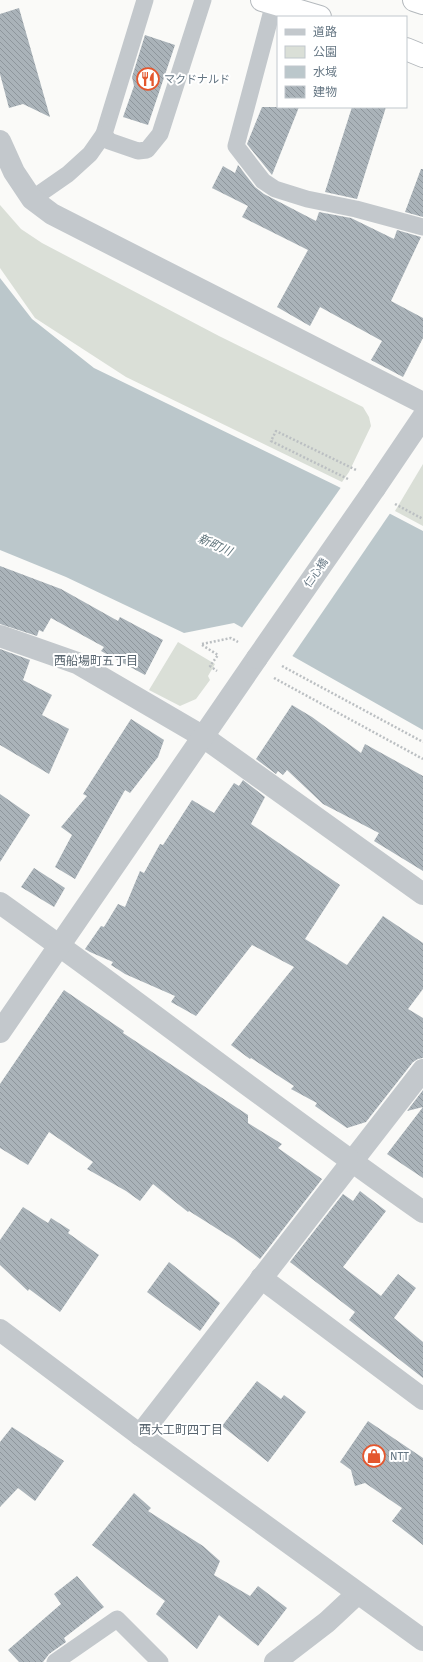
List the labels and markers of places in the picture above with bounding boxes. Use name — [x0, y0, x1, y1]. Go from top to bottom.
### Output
restaurant icon: マクドナルド — [135, 66, 161, 92]
place label: マクドナルド — [164, 73, 230, 86]
shop icon: NTT — [361, 1443, 387, 1469]
place label: NTT — [390, 1450, 409, 1463]

